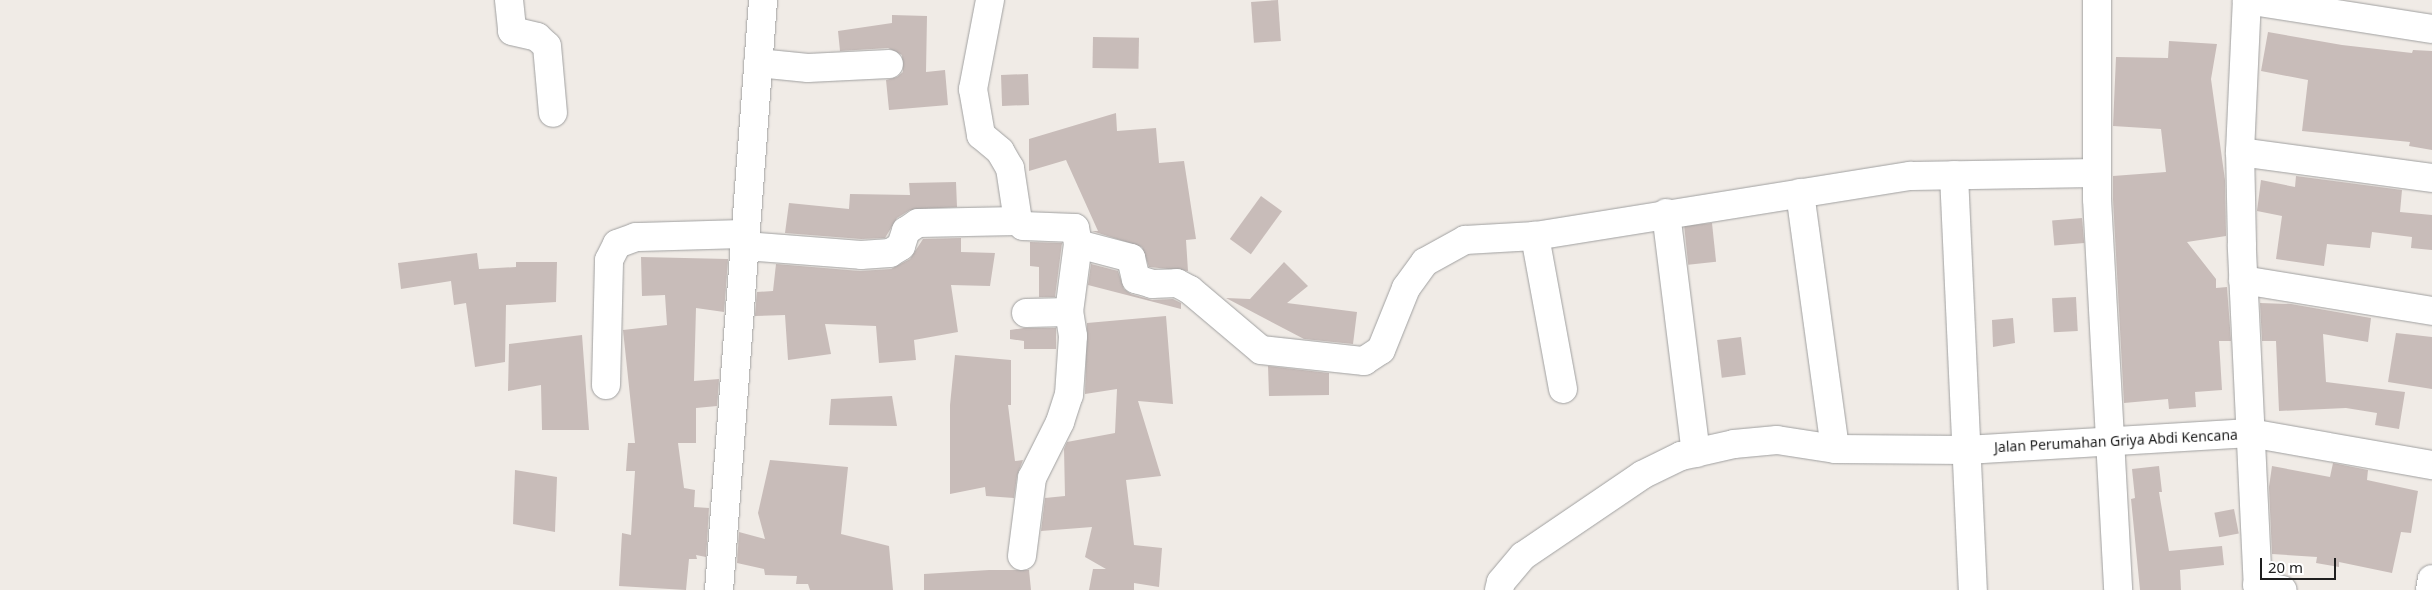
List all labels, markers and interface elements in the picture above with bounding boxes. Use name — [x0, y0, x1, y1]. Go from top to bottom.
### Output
street label: Jalan Perumahan Griya Abdi Kencana — [1994, 426, 2238, 456]
scale bar — [2262, 548, 2338, 580]
text: 20 m — [2268, 557, 2303, 577]

